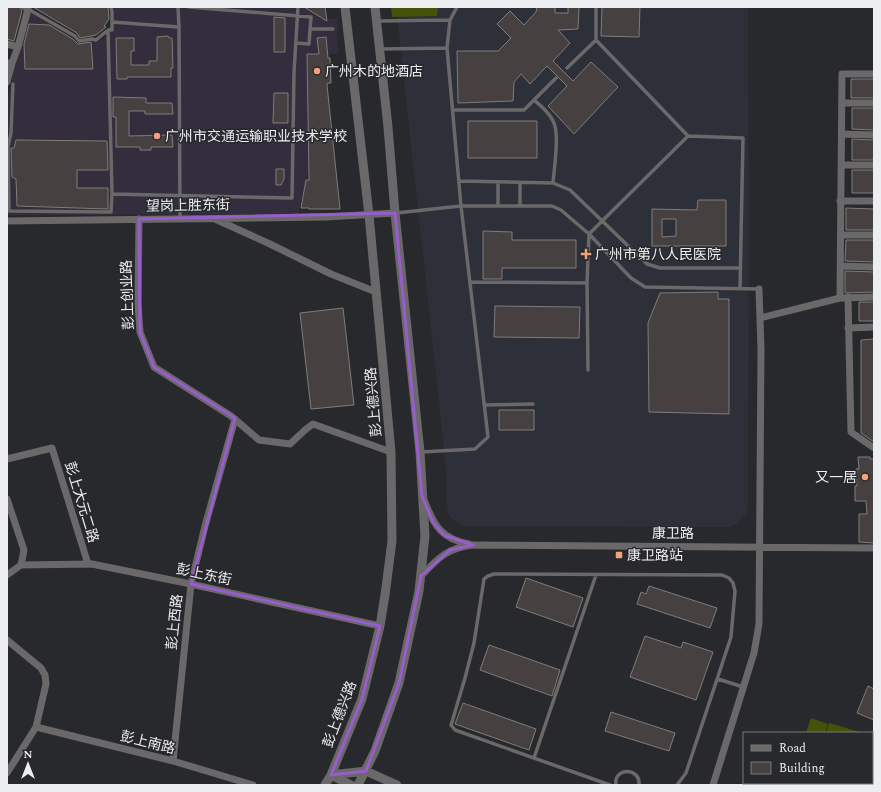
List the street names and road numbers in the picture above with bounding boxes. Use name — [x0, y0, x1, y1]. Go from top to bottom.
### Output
street label: 望岗上胜东街 — [146, 194, 230, 217]
street label: 彭上创业路 — [116, 260, 139, 330]
street label: 彭上德兴路 — [360, 366, 387, 438]
street label: 彭上大元二路 — [59, 459, 104, 545]
street label: 康卫路 — [652, 523, 694, 544]
street label: 彭上东街 — [174, 558, 233, 591]
street label: 彭上西路 — [161, 593, 188, 651]
street label: 彭上德兴路 — [317, 678, 362, 751]
street label: 彭上南路 — [118, 726, 178, 759]

